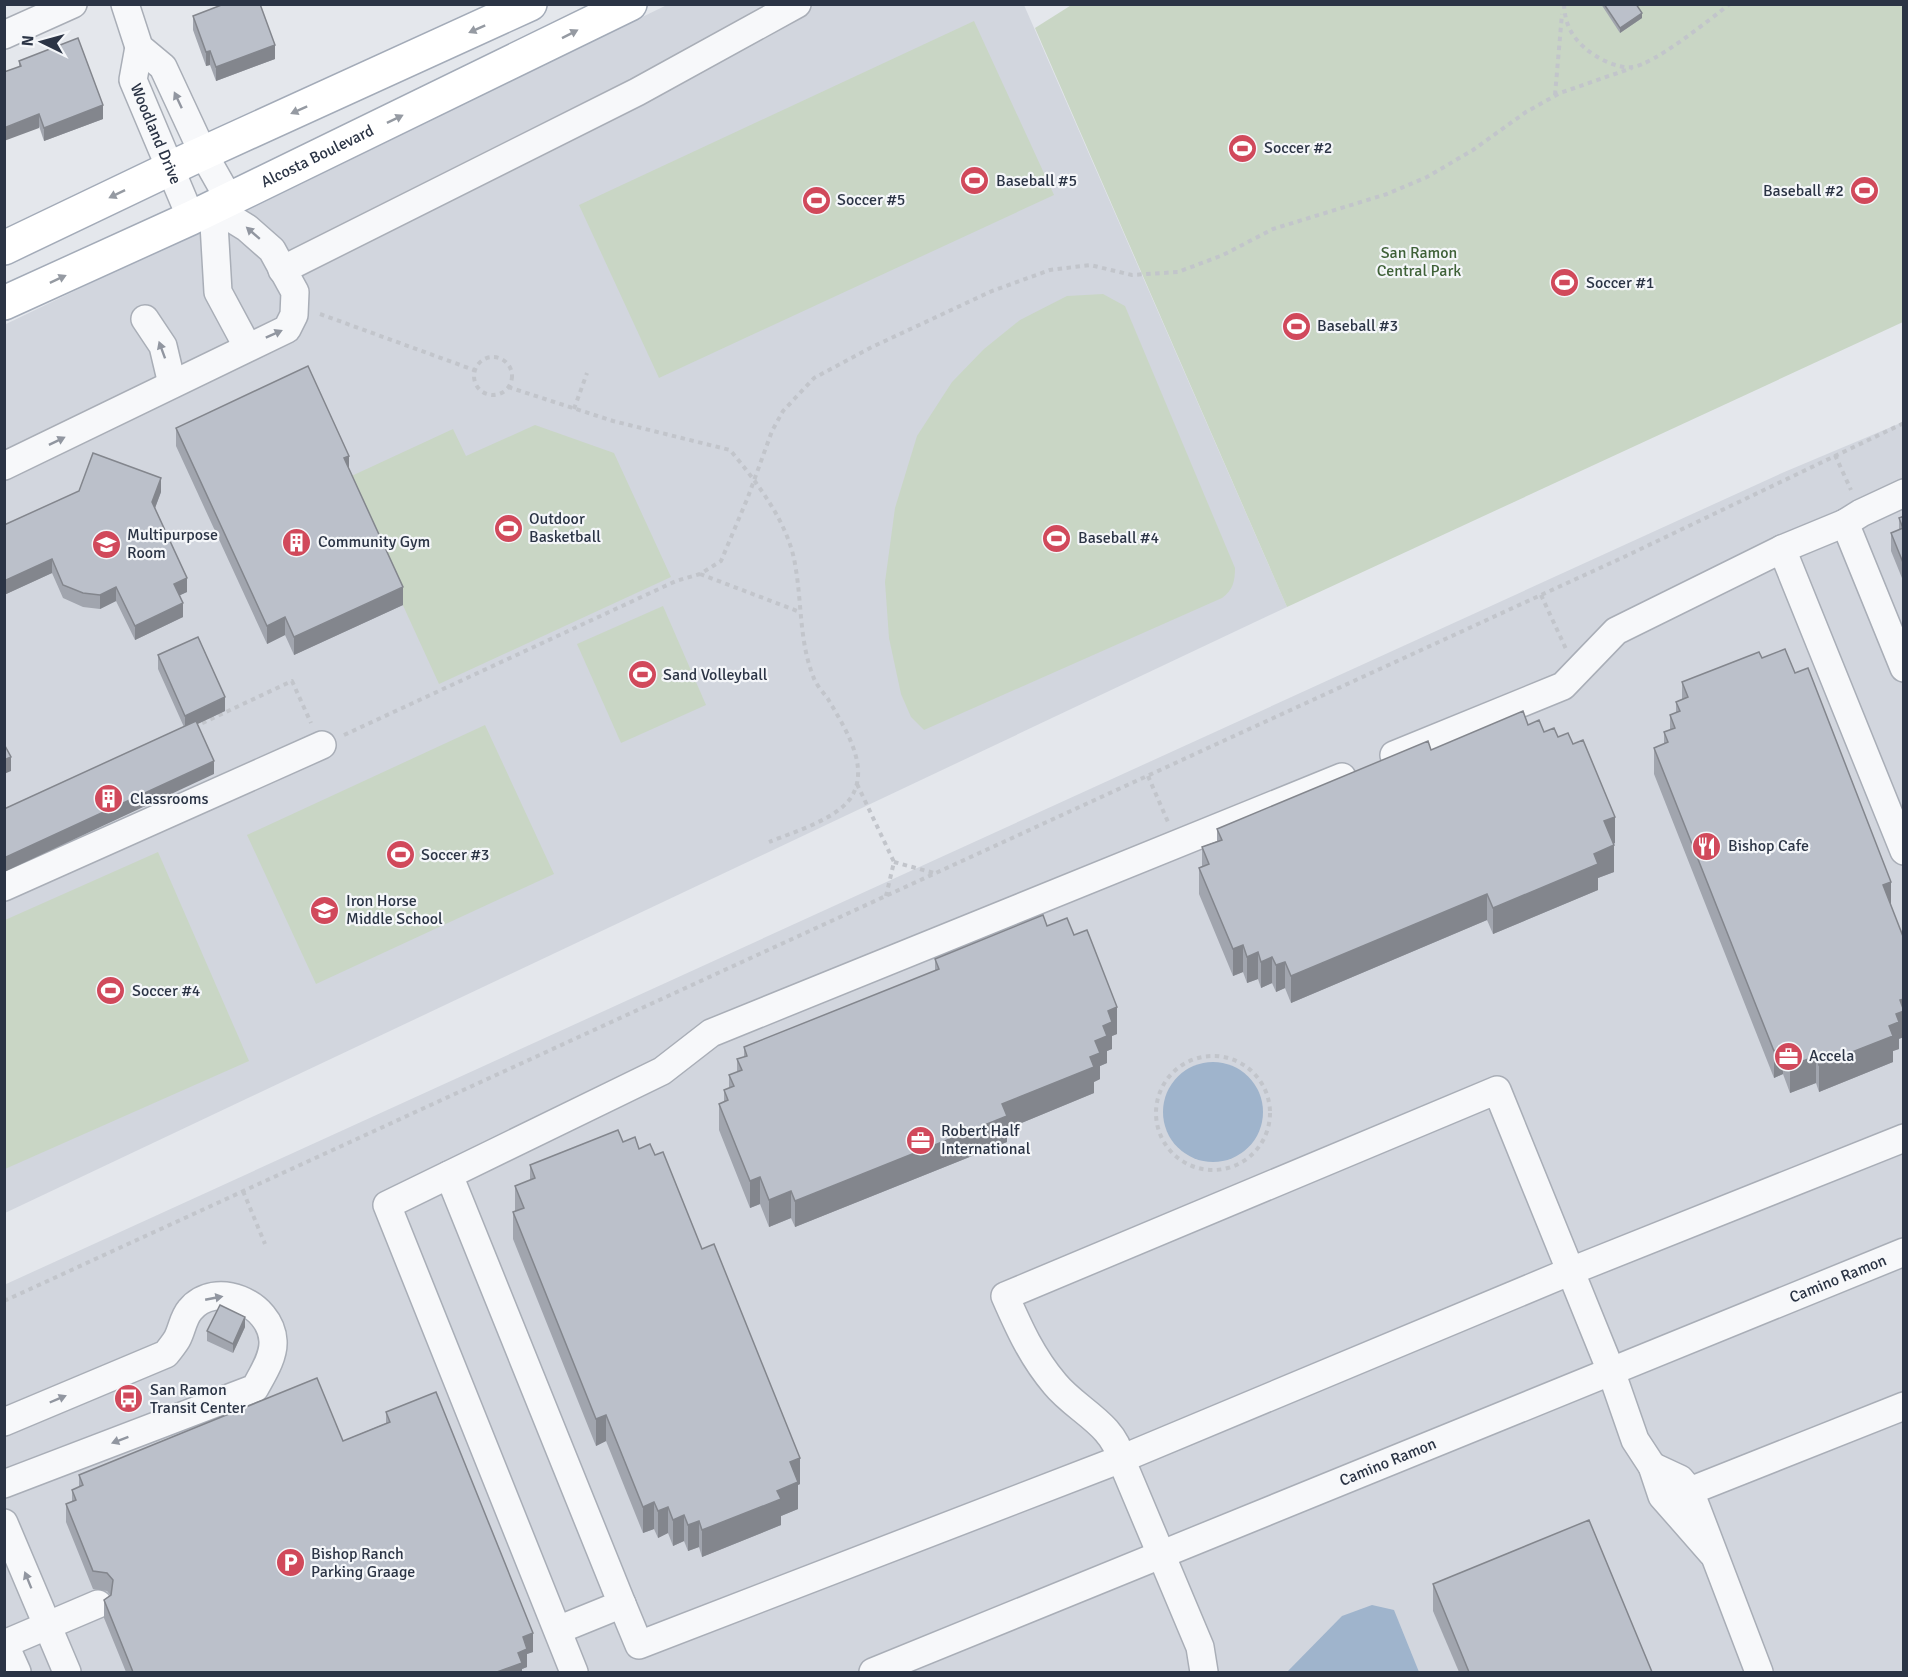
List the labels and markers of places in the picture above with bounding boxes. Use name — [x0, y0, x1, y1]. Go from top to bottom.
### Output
sports icon: Soccer #2 — [1227, 132, 1259, 164]
place label: Soccer #2 — [1264, 138, 1332, 158]
sports icon: Baseball #5 — [959, 165, 991, 197]
place label: Baseball #5 — [996, 171, 1077, 191]
sports icon: Baseball #2 — [1849, 175, 1881, 207]
place label: Baseball #2 — [1763, 181, 1844, 201]
sports icon: Soccer #5 — [800, 184, 832, 216]
place label: Soccer #5 — [837, 190, 905, 210]
sports icon: Soccer #1 — [1549, 267, 1581, 299]
place label: Soccer #1 — [1586, 273, 1654, 293]
sports icon: Baseball #3 — [1280, 310, 1312, 342]
place label: Baseball #3 — [1317, 316, 1398, 336]
place label: Outdoor Basketball — [529, 509, 601, 547]
sports icon: Outdoor Basketball — [492, 512, 524, 544]
sports icon: Baseball #4 — [1041, 522, 1073, 554]
place label: Multipurpose Room — [127, 525, 218, 563]
building icon: Community Gym — [281, 526, 313, 558]
school or university icon: Multipurpose Room — [90, 528, 122, 560]
place label: Baseball #4 — [1078, 528, 1159, 548]
place label: Community Gym — [318, 532, 430, 552]
sports icon: Sand Volleyball — [626, 659, 658, 691]
place label: Sand Volleyball — [663, 665, 768, 685]
building icon: Classrooms — [93, 783, 125, 815]
place label: Classrooms — [130, 789, 208, 809]
restaurant icon: Bishop Cafe — [1691, 830, 1723, 862]
place label: Bishop Cafe — [1728, 836, 1809, 856]
sports icon: Soccer #3 — [384, 839, 416, 871]
place label: Soccer #3 — [421, 845, 489, 865]
place label: Iron Horse Middle School — [346, 891, 443, 929]
school or university icon: Iron Horse Middle School — [309, 894, 341, 926]
sports icon: Soccer #4 — [95, 975, 127, 1007]
place label: Soccer #4 — [132, 981, 201, 1001]
office icon: Accela — [1772, 1040, 1804, 1072]
place label: Accela — [1809, 1046, 1854, 1066]
place label: Robert Half International — [941, 1121, 1031, 1159]
office icon: Robert Half International — [904, 1124, 936, 1156]
place label: San Ramon Transit Center — [150, 1380, 246, 1418]
bus stop icon: San Ramon Transit Center — [113, 1383, 145, 1415]
place label: Bishop Ranch Parking Graage — [311, 1544, 415, 1582]
parking icon: Bishop Ranch Parking Graage — [274, 1547, 306, 1579]

